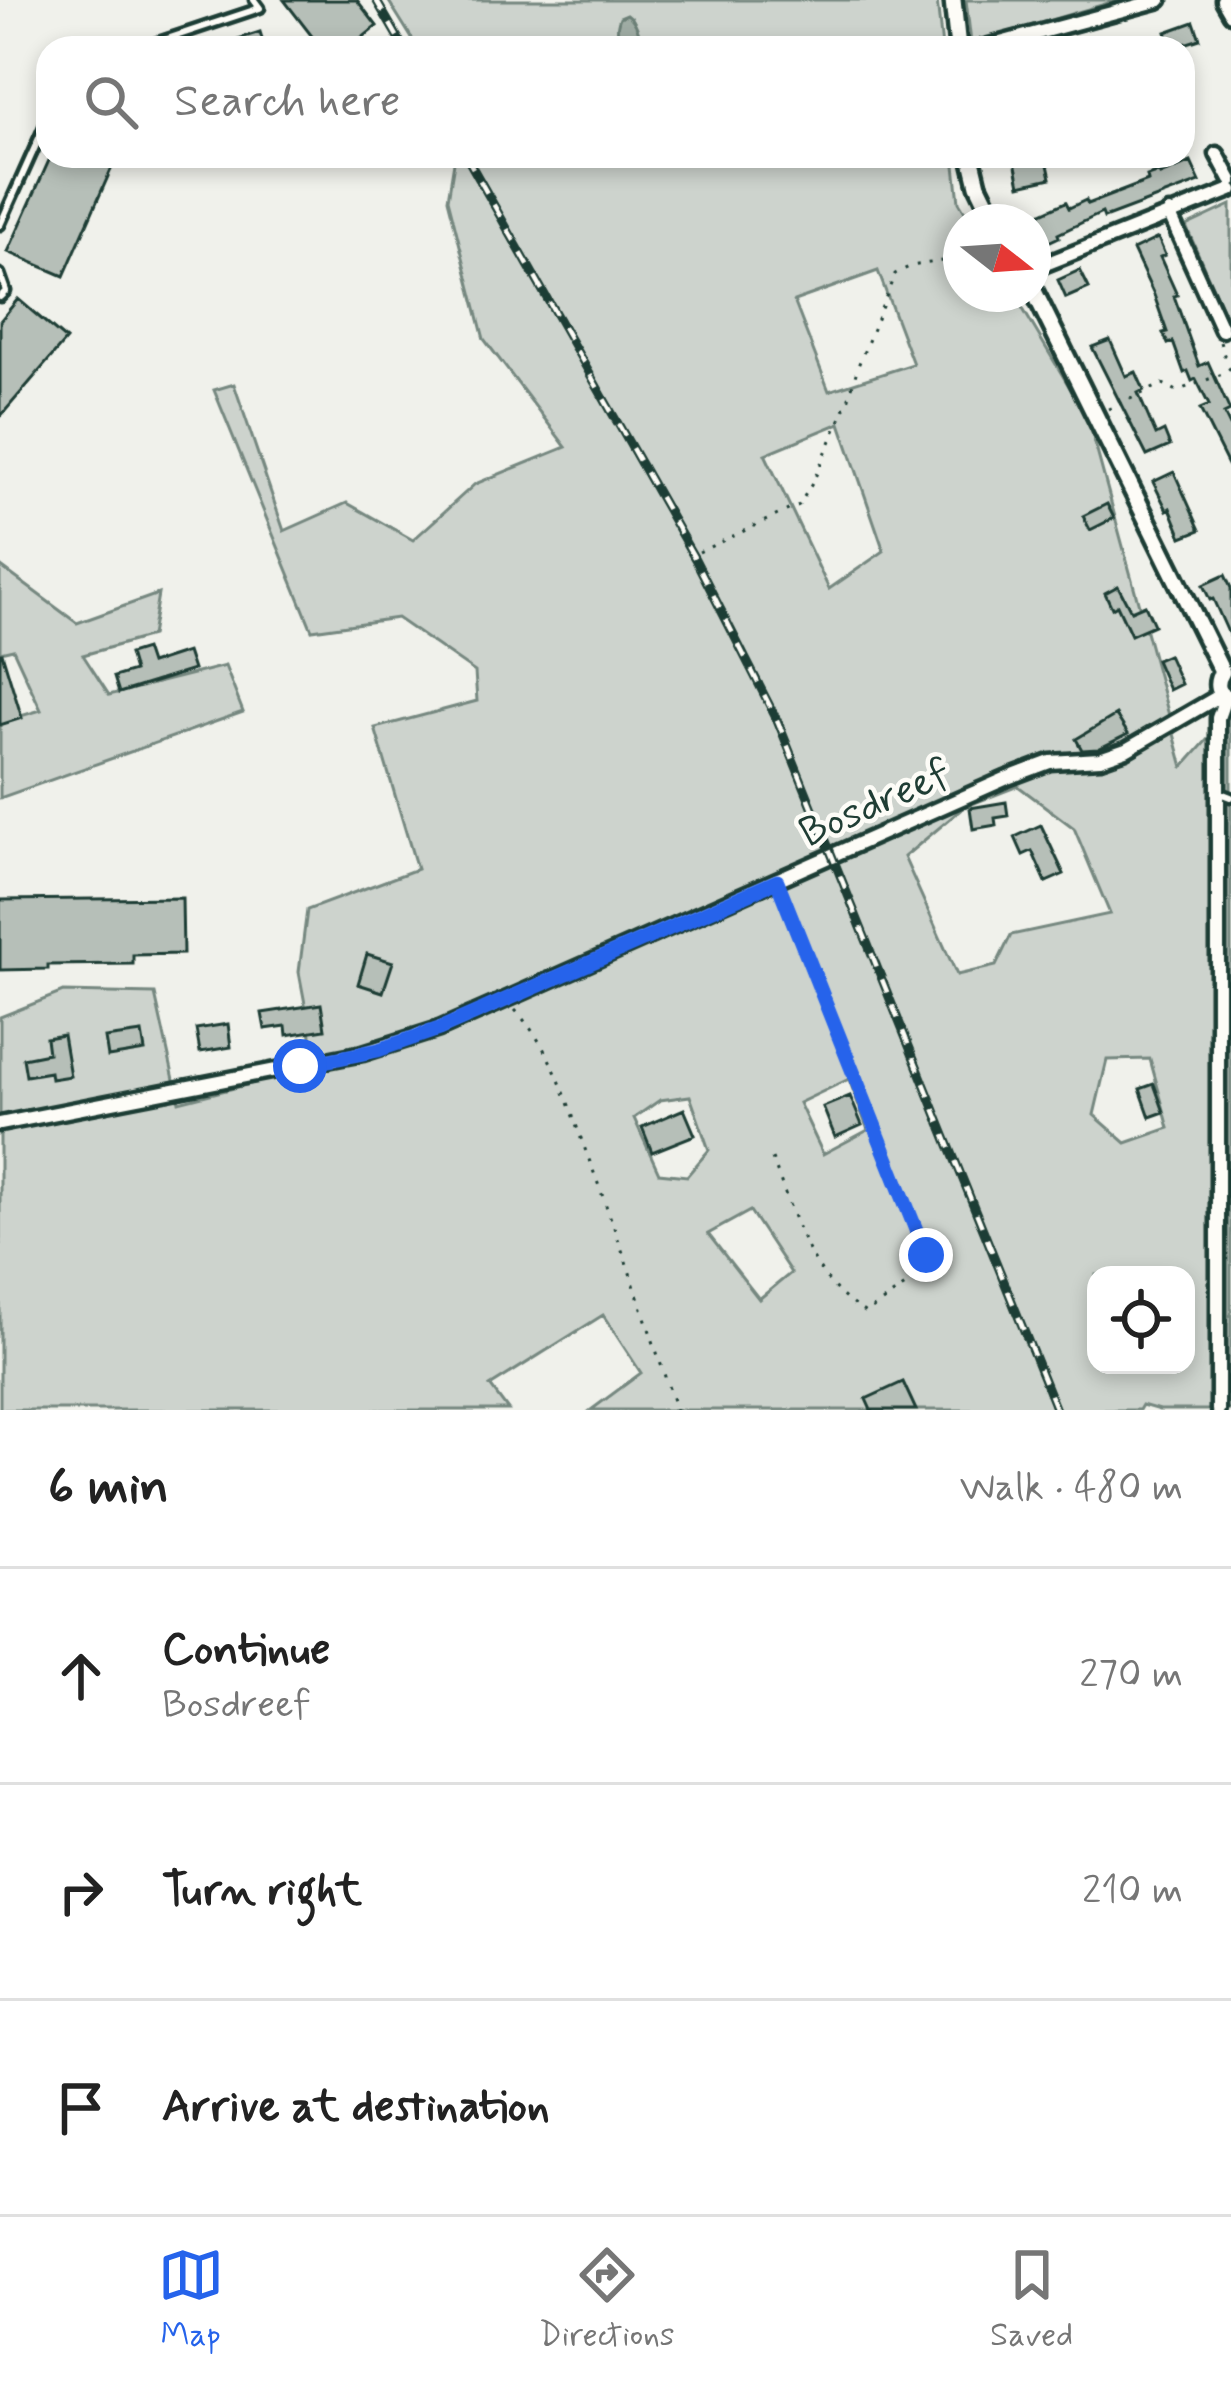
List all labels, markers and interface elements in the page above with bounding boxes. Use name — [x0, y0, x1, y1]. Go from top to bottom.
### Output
search box — [36, 36, 1195, 168]
icon: search — [78, 69, 144, 135]
text: Search here — [174, 73, 401, 132]
north arrow — [943, 204, 1051, 312]
street label: Bosdreef — [791, 747, 960, 862]
route start — [273, 1039, 327, 1093]
route end — [899, 1228, 953, 1282]
map controls — [1087, 1266, 1195, 1374]
button: locate — [1087, 1266, 1195, 1374]
text: 6 min — [48, 1455, 169, 1521]
text: Walk · 480 m — [960, 1463, 1183, 1514]
text: Continue — [162, 1621, 330, 1680]
icon: ahead — [48, 1643, 114, 1709]
text: 270 m — [1079, 1650, 1183, 1701]
text: Bosdreef — [162, 1680, 311, 1731]
icon: right — [48, 1859, 114, 1925]
text: Turn right — [162, 1862, 362, 1921]
text: 210 m — [1082, 1866, 1183, 1917]
icon: arrive — [48, 2075, 114, 2141]
text: Arrive at destination — [162, 2078, 550, 2137]
tab: Map — [158, 2242, 224, 2358]
tab: Directions — [539, 2242, 675, 2358]
tab: Saved — [990, 2242, 1073, 2358]

